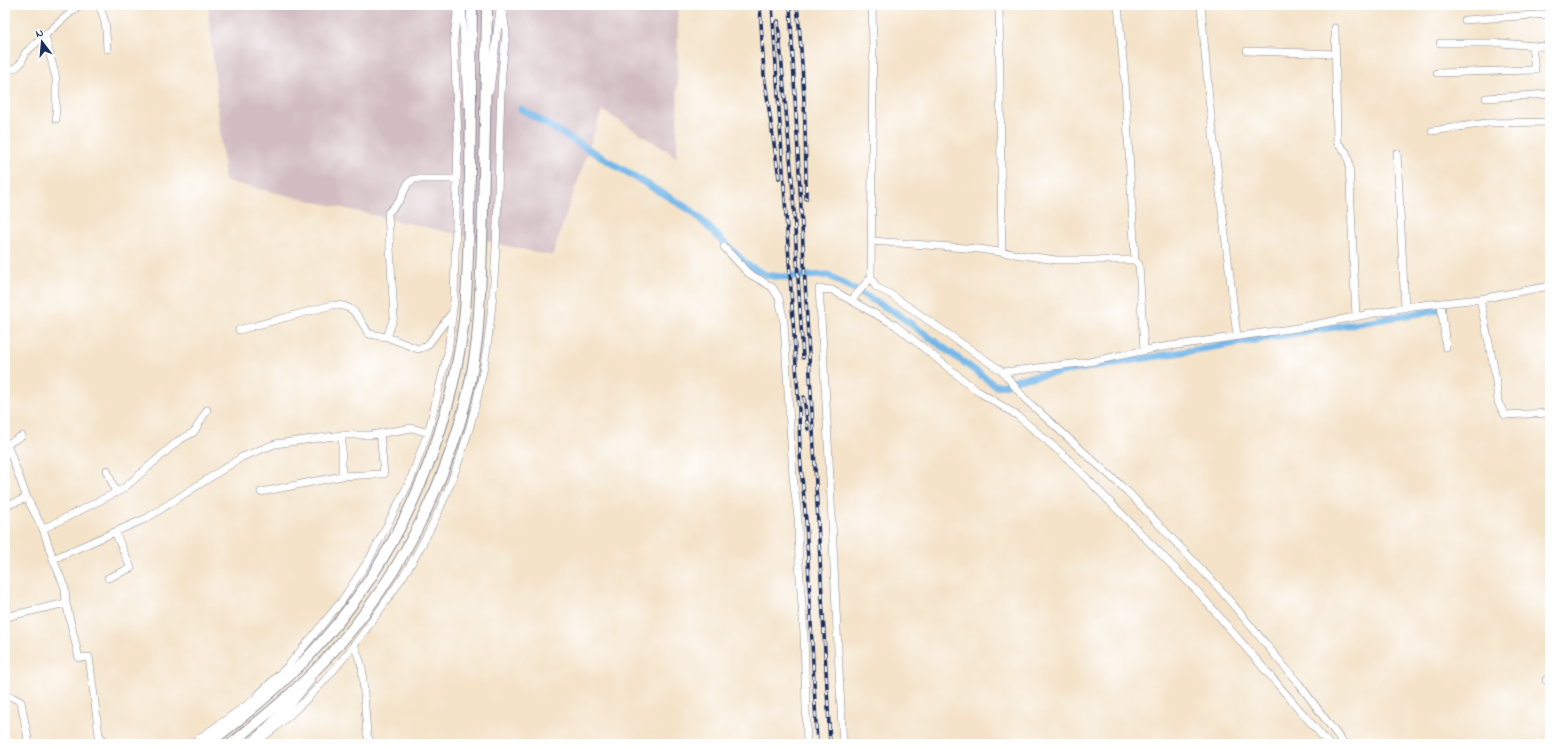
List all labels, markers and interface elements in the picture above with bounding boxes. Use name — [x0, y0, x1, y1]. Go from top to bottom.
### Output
north arrow — [22, 22, 62, 62]
text: N — [34, 25, 45, 42]

